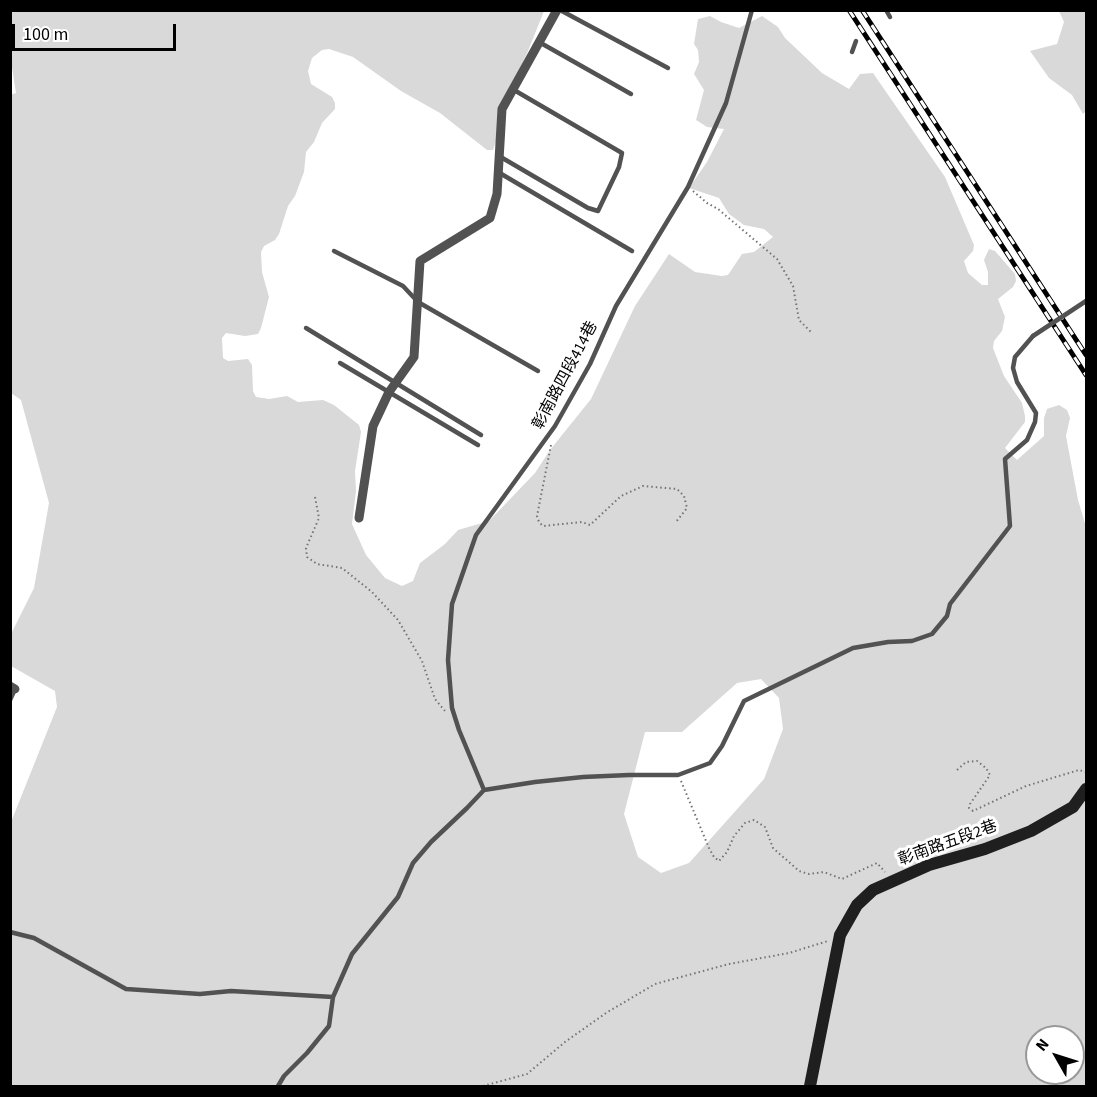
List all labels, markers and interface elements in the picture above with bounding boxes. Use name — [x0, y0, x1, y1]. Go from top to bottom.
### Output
scale bar — [15, 12, 178, 50]
text: 100 m — [23, 22, 68, 47]
street label: 彰南路四段414巷 — [529, 319, 603, 433]
street label: 彰南路五段2巷 — [896, 817, 1000, 871]
north arrow — [1025, 1025, 1085, 1085]
text: N — [1031, 1034, 1054, 1056]

